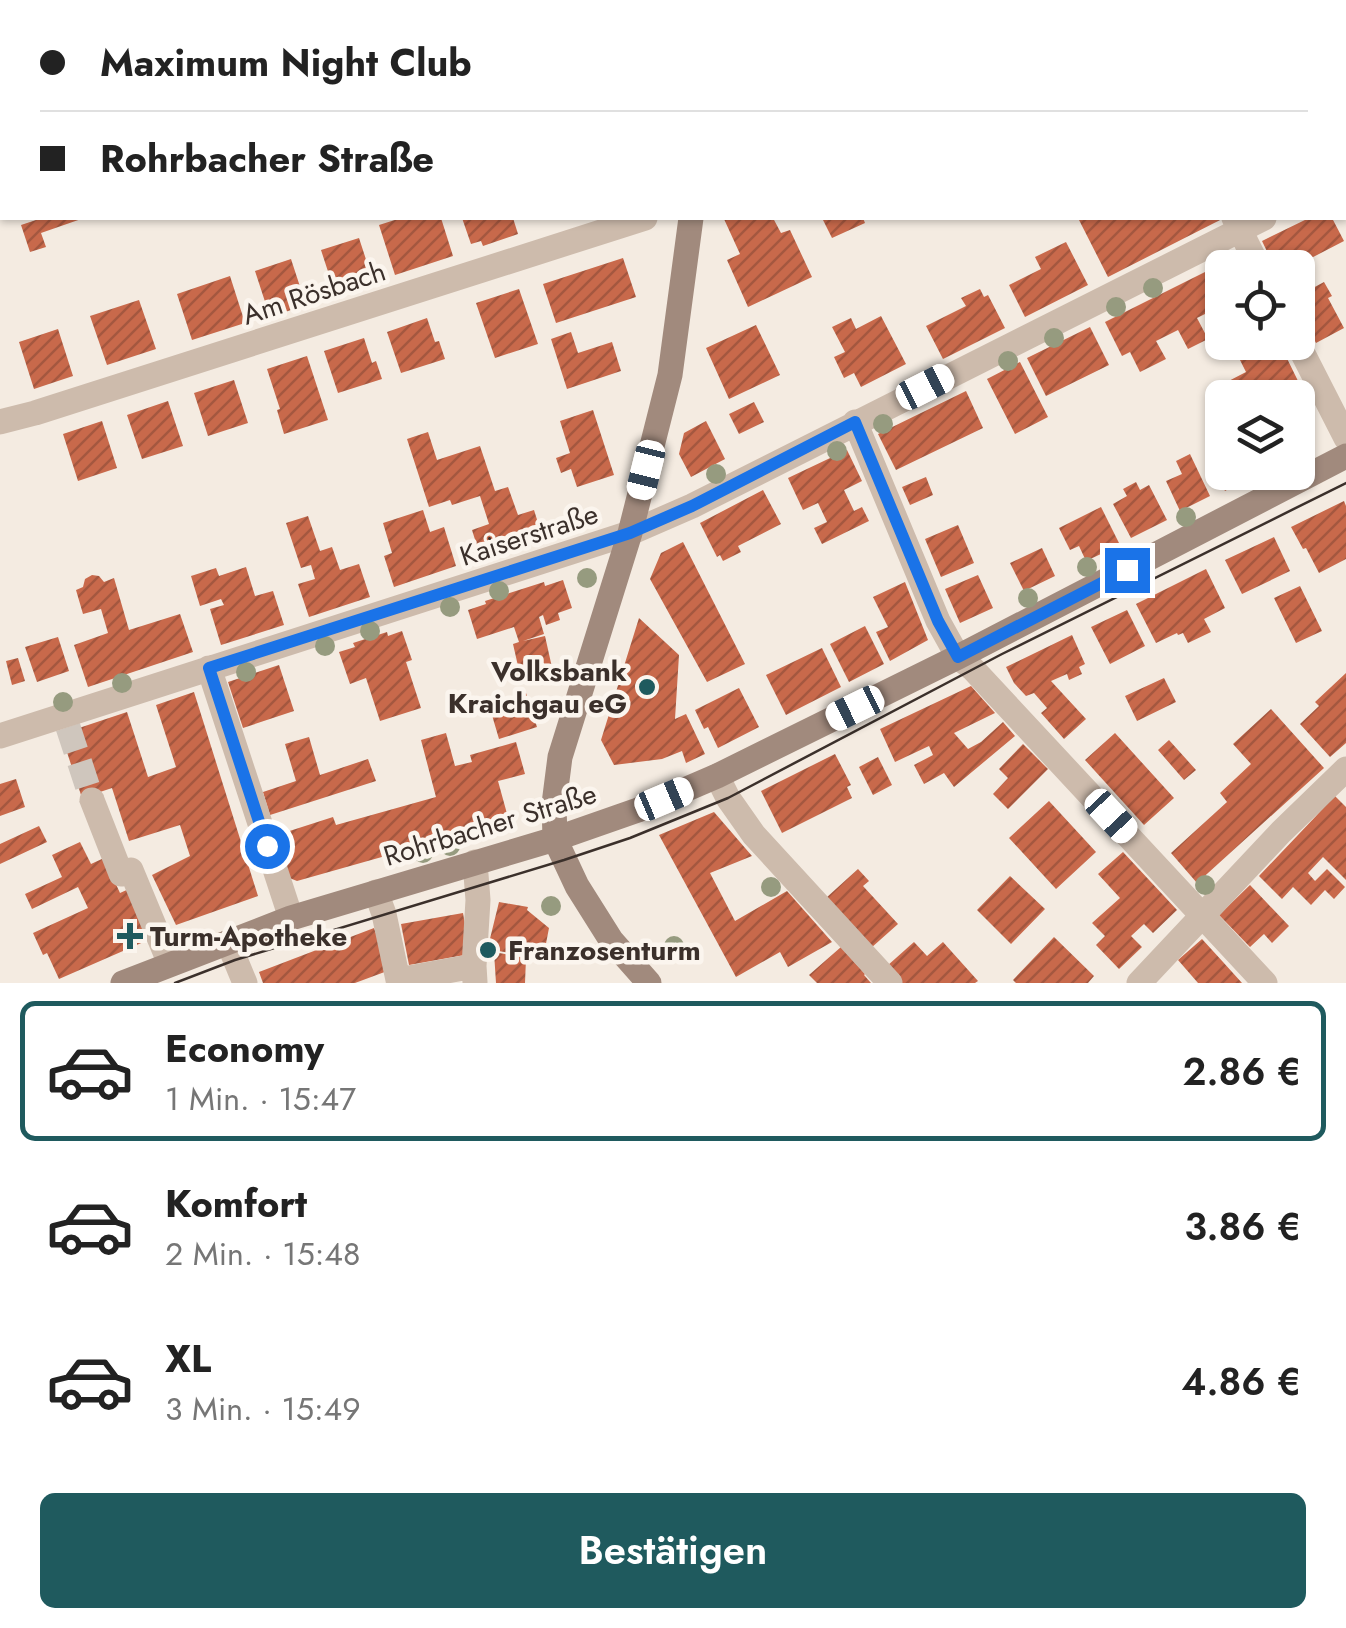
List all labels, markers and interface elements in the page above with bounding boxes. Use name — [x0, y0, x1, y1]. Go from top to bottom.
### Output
text: Maximum Night Club — [100, 35, 472, 90]
text: Rohrbacher Straße — [100, 131, 434, 186]
map controls — [1205, 250, 1315, 490]
button: locate — [1205, 250, 1315, 360]
street label: Am Rösbach — [237, 251, 391, 335]
car — [891, 360, 959, 414]
button: layers — [1205, 380, 1315, 490]
car — [624, 437, 668, 503]
street label: Kaiserstraße — [455, 493, 603, 577]
route end — [1105, 548, 1150, 593]
place label: Volksbank Kraichgau eG — [448, 651, 627, 724]
marker: Volksbank Kraichgau eG — [636, 676, 658, 698]
car — [821, 681, 889, 735]
street label: Rohrbacher Straße — [379, 773, 601, 877]
car — [631, 773, 697, 825]
car — [1080, 784, 1142, 848]
route start — [245, 824, 290, 869]
place label: Turm-Apotheke — [150, 916, 347, 957]
marker: Turm-Apotheke — [119, 925, 141, 947]
place label: Franzosenturm — [508, 930, 701, 971]
marker: Franzosenturm — [477, 939, 499, 961]
text: Economy — [165, 1021, 324, 1076]
icon: car — [45, 1026, 135, 1116]
text: 2.86 € — [1183, 1044, 1301, 1099]
text: 1 Min. · 15:47 — [165, 1076, 356, 1122]
text: Komfort — [165, 1176, 307, 1231]
icon: car — [45, 1181, 135, 1271]
text: 3.86 € — [1184, 1199, 1301, 1254]
text: 2 Min. · 15:48 — [165, 1231, 360, 1277]
text: XL — [165, 1331, 211, 1386]
icon: car — [45, 1336, 135, 1426]
text: 4.86 € — [1181, 1354, 1301, 1409]
text: 3 Min. · 15:49 — [165, 1386, 361, 1432]
button: Bestätigen — [40, 1493, 1306, 1608]

